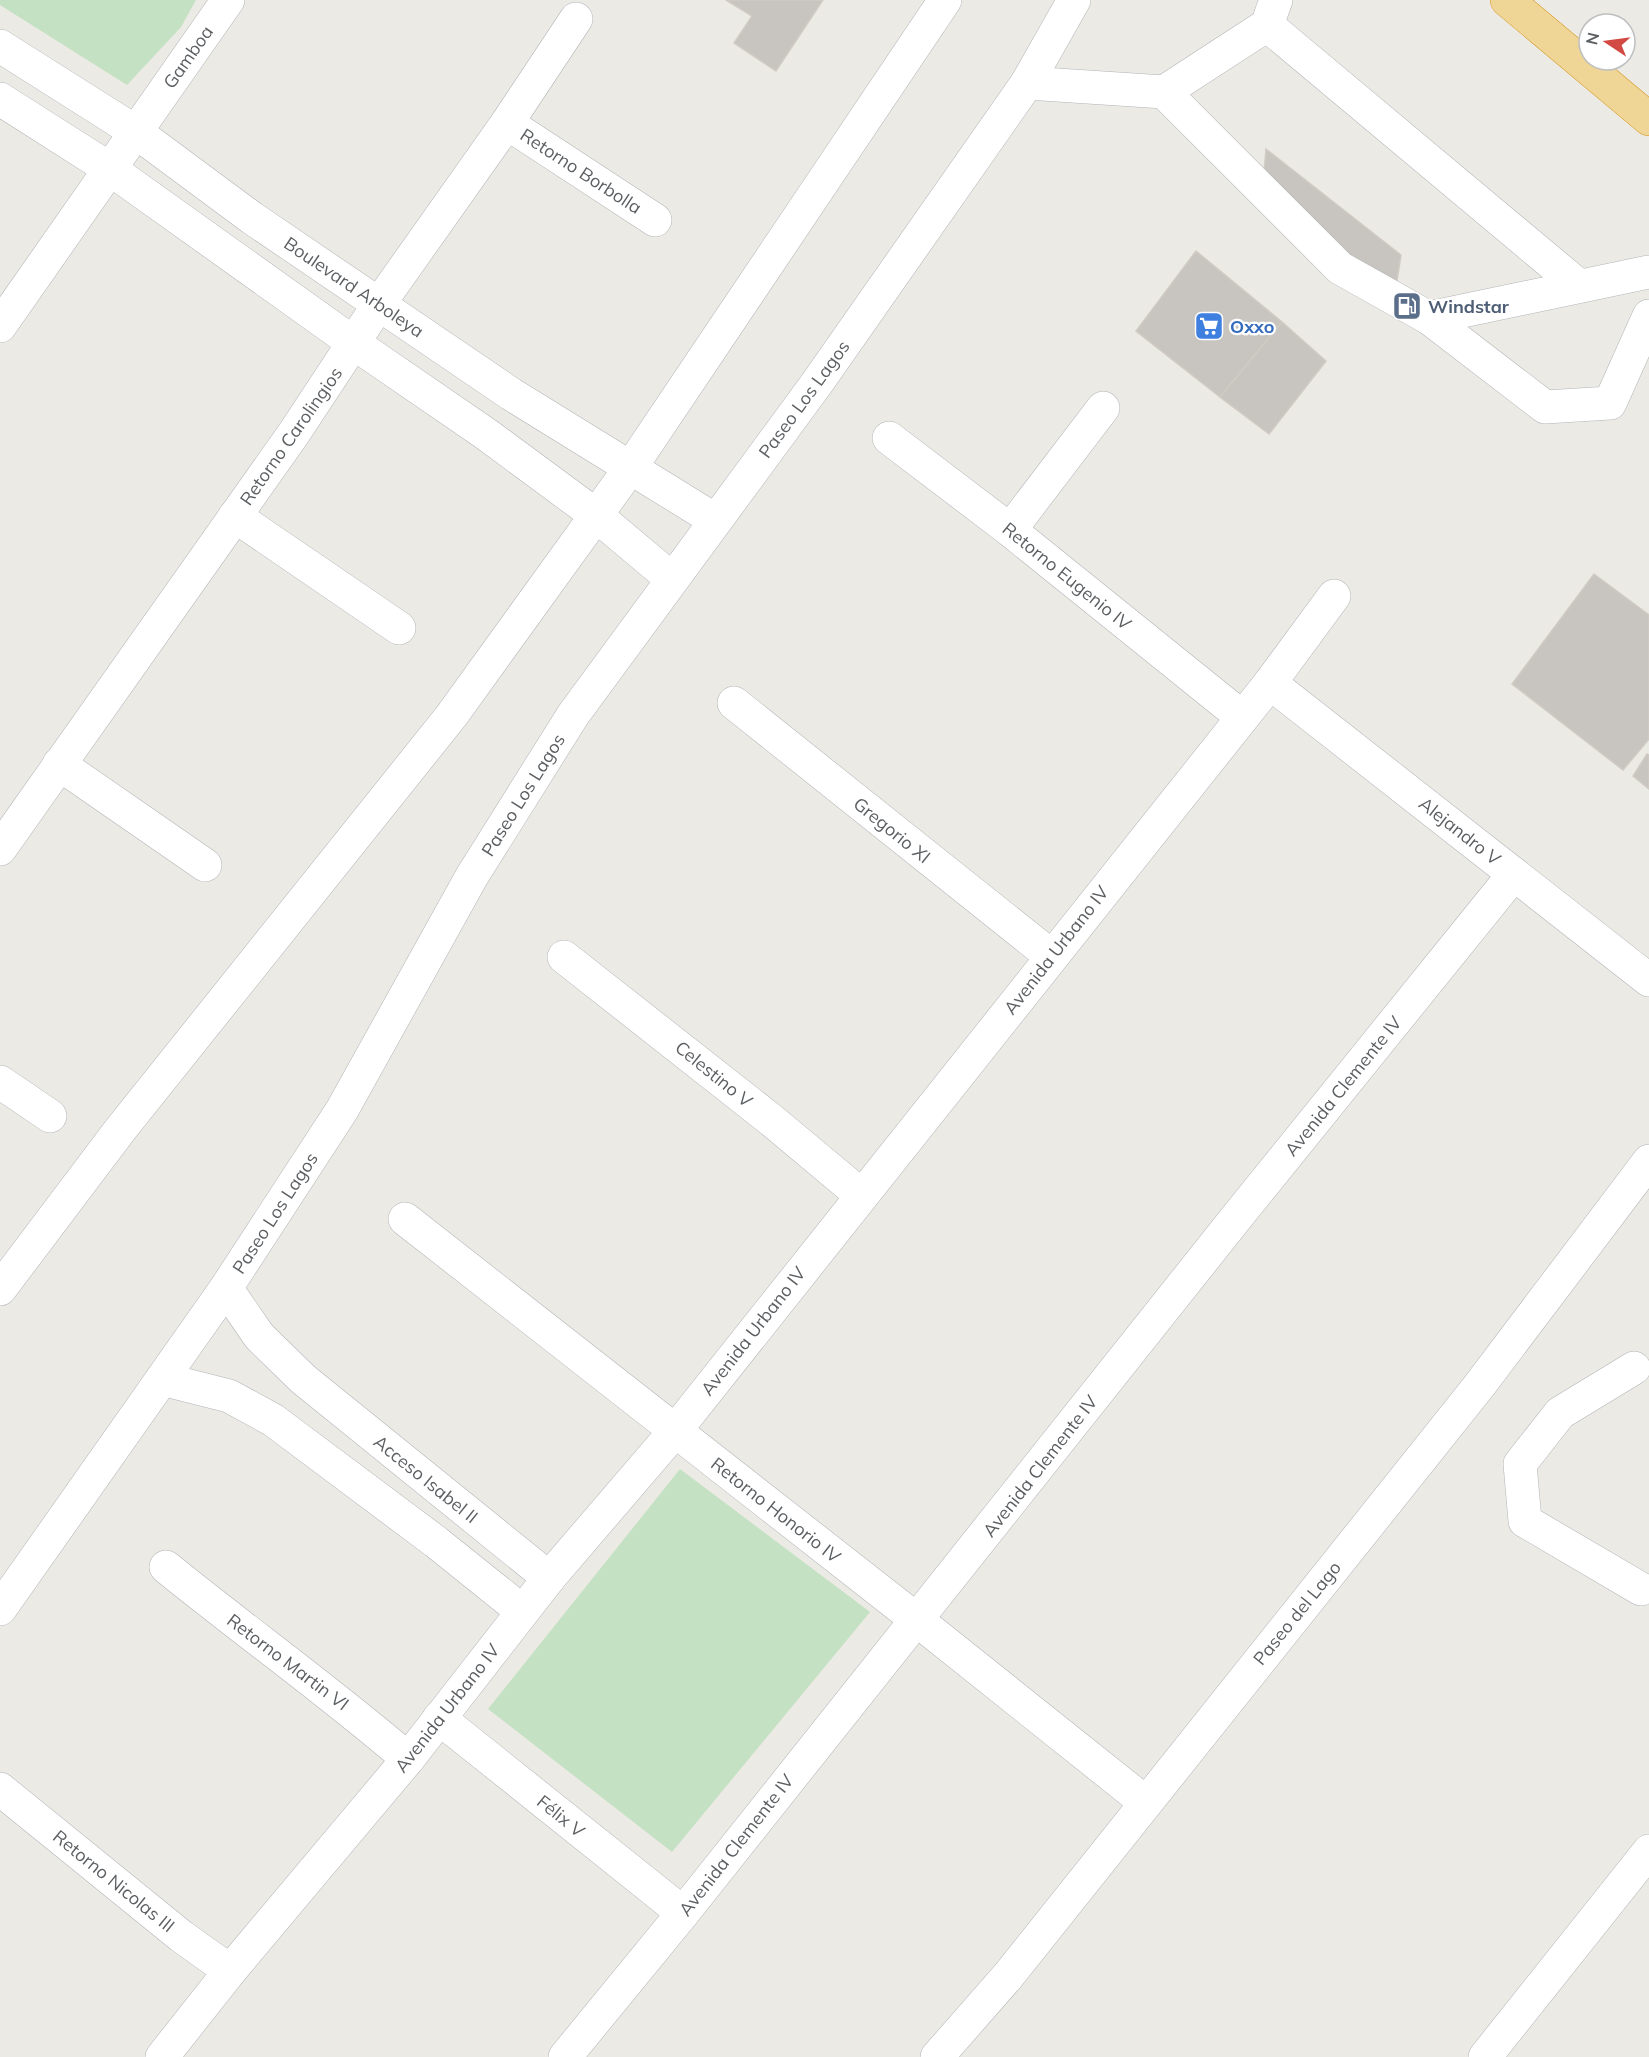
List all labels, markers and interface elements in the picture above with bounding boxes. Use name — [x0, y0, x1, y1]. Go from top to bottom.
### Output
north arrow — [1577, 12, 1637, 72]
street label: Gamboa — [158, 21, 218, 93]
text: N — [1581, 30, 1603, 47]
street label: Retorno Borbolla — [516, 123, 646, 219]
street label: Boulevard Arboleya — [280, 232, 428, 342]
fuel station icon: Windstar — [1391, 290, 1423, 322]
place label: Windstar — [1428, 295, 1510, 318]
supermarket icon: Oxxo — [1193, 310, 1225, 342]
place label: Oxxo — [1230, 315, 1274, 338]
street label: Paseo Los Lagos — [754, 336, 855, 462]
street label: Retorno Carolingios — [235, 362, 347, 510]
street label: Retorno Eugenio IV — [998, 517, 1136, 635]
street label: Paseo Los Lagos — [476, 729, 570, 860]
street label: Gregorio XI — [849, 792, 935, 868]
street label: Alejandro V — [1414, 792, 1506, 870]
street label: Avenida Urbano IV — [999, 881, 1114, 1019]
street label: Avenida Clemente IV — [1279, 1011, 1407, 1161]
street label: Celestino V — [671, 1036, 758, 1112]
street label: Paseo Los Lagos — [227, 1148, 323, 1278]
street label: Avenida Urbano IV — [696, 1262, 811, 1400]
street label: Avenida Clemente IV — [978, 1390, 1103, 1541]
street label: Acceso Isabel II — [369, 1430, 483, 1528]
street label: Retorno Honorio IV — [706, 1452, 846, 1568]
street label: Paseo del Lago — [1248, 1556, 1346, 1670]
street label: Retorno Martin VI — [222, 1609, 354, 1715]
street label: Avenida Urbano IV — [390, 1639, 505, 1777]
street label: Avenida Clemente IV — [674, 1769, 799, 1920]
street label: Félix V — [532, 1790, 590, 1843]
street label: Retorno Nicolas III — [48, 1825, 180, 1937]

